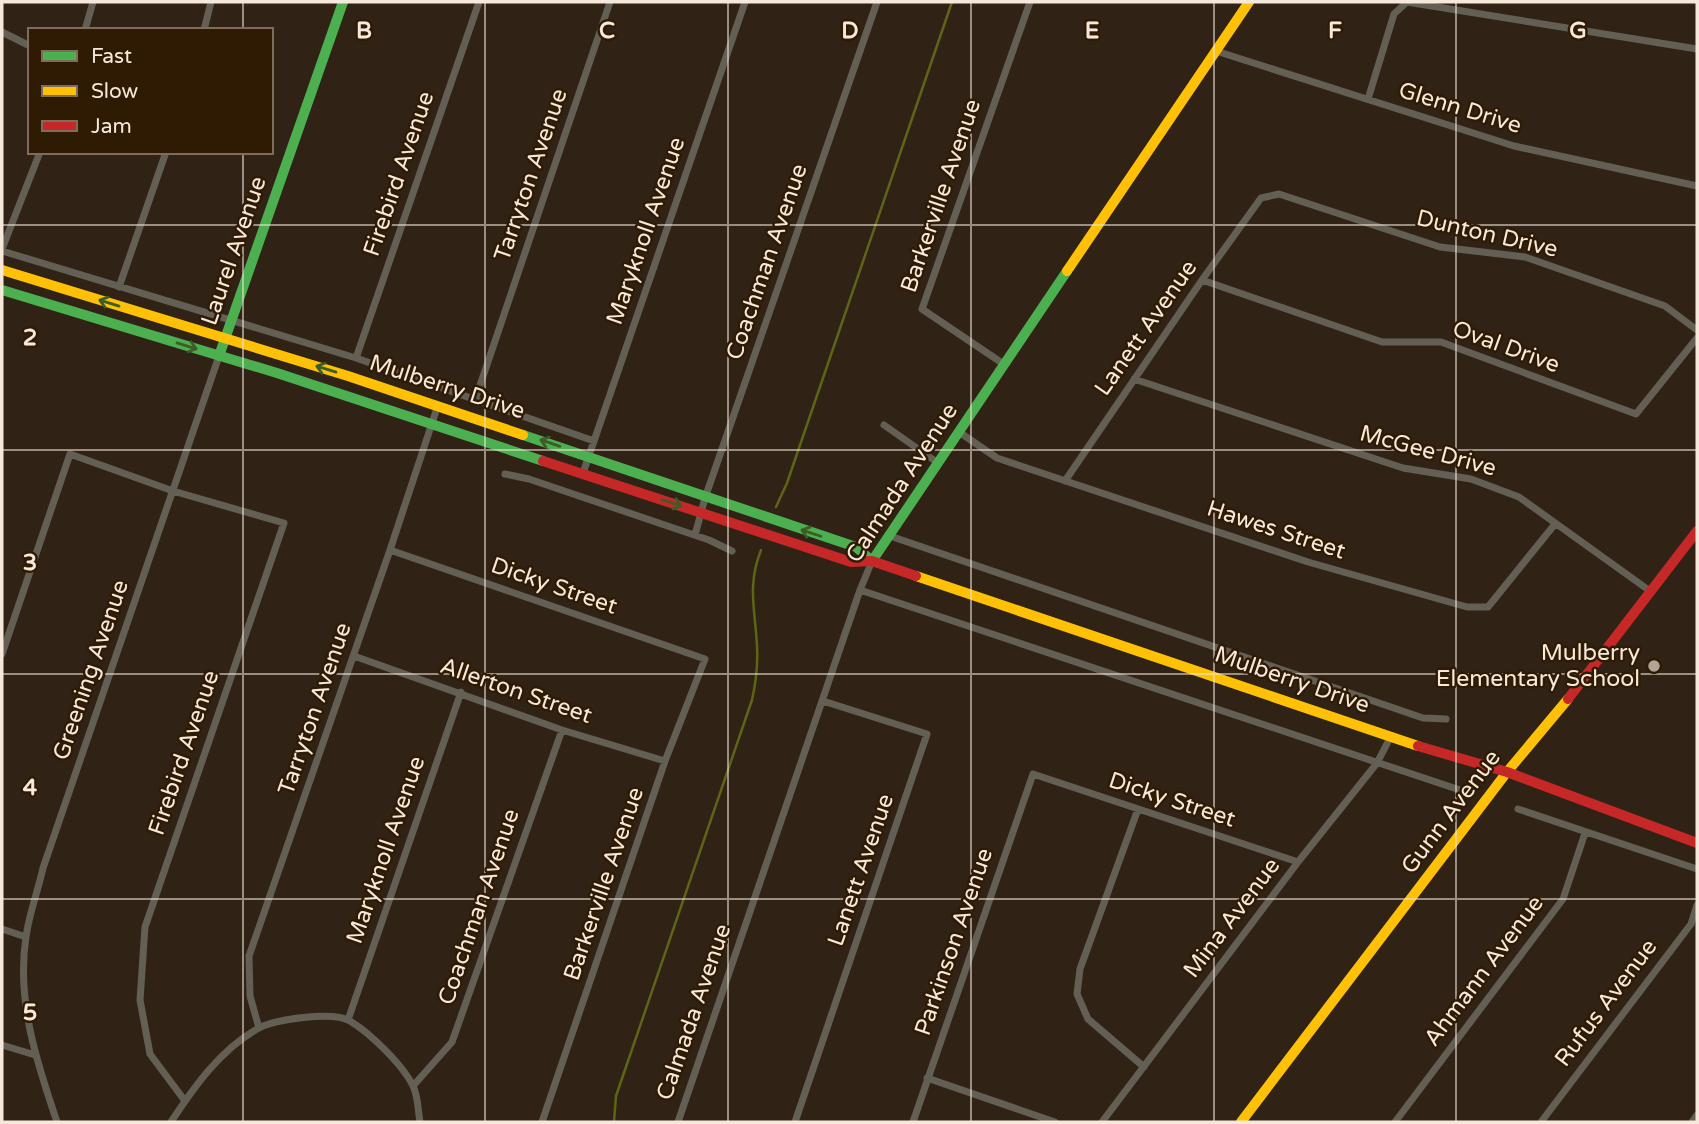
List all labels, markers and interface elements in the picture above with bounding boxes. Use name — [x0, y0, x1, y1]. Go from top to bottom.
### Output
text: B — [356, 17, 372, 45]
text: C — [599, 17, 615, 45]
text: D — [841, 17, 859, 45]
text: E — [1085, 17, 1099, 45]
text: F — [1328, 17, 1342, 45]
text: G — [1569, 17, 1587, 45]
legend — [28, 28, 273, 154]
text: Fast — [91, 44, 132, 69]
street label: Glenn Drive — [1395, 76, 1525, 140]
text: Slow — [91, 79, 139, 104]
street label: Tarryton Avenue — [488, 85, 574, 265]
street label: Firebird Avenue — [358, 88, 440, 260]
street label: Barkerville Avenue — [895, 96, 987, 296]
text: Jam — [91, 114, 132, 139]
street label: Maryknoll Avenue — [601, 134, 691, 328]
street label: Coachman Avenue — [720, 160, 814, 364]
street label: Laurel Avenue — [195, 173, 273, 329]
street label: Dunton Drive — [1414, 204, 1560, 264]
street label: Lanett Avenue — [1089, 255, 1203, 401]
one-way arrow — [98, 296, 120, 308]
street label: Oval Drive — [1449, 315, 1563, 379]
text: 2 — [23, 324, 37, 352]
one-way arrow — [176, 341, 198, 354]
street label: Mulberry Drive — [366, 349, 528, 425]
one-way arrow — [316, 362, 338, 375]
street label: Calmada Avenue — [840, 398, 964, 568]
street label: McGee Drive — [1357, 419, 1499, 483]
one-way arrow — [539, 436, 561, 448]
street label: Hawes Street — [1203, 494, 1349, 566]
one-way arrow — [660, 498, 682, 510]
one-way arrow — [801, 526, 823, 538]
text: 3 — [23, 549, 37, 577]
street label: Dicky Street — [487, 551, 621, 621]
street label: Greening Avenue — [47, 576, 135, 764]
street label: Tarryton Avenue — [272, 619, 358, 799]
place label: Mulberry Elementary School — [1436, 639, 1640, 693]
street label: Mulberry Drive — [1211, 640, 1373, 720]
street label: Allerton Street — [436, 652, 596, 730]
marker: Mulberry Elementary School — [1646, 658, 1662, 674]
street label: Firebird Avenue — [143, 667, 225, 839]
street label: Gunn Avenue — [1395, 745, 1507, 879]
street label: Maryknoll Avenue — [341, 753, 431, 947]
street label: Dicky Street — [1105, 766, 1239, 834]
text: 4 — [23, 774, 38, 802]
street label: Barkerville Avenue — [558, 784, 650, 984]
street label: Lanett Avenue — [822, 790, 900, 950]
street label: Coachman Avenue — [432, 805, 526, 1009]
street label: Parkinson Avenue — [909, 845, 999, 1039]
street label: Mina Avenue — [1178, 852, 1286, 984]
street label: Ahmann Avenue — [1418, 890, 1550, 1052]
street label: Calmada Avenue — [651, 920, 737, 1104]
street label: Rufus Avenue — [1549, 934, 1663, 1072]
text: 5 — [23, 999, 37, 1027]

